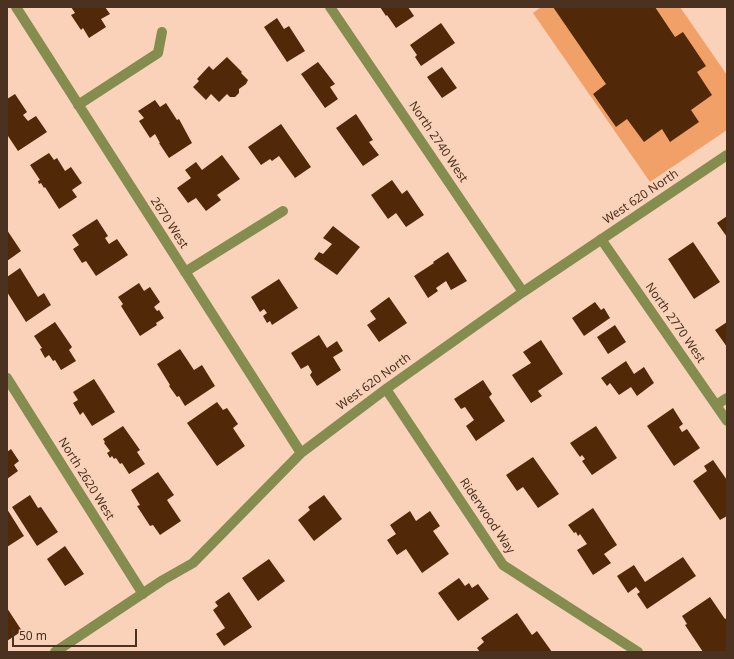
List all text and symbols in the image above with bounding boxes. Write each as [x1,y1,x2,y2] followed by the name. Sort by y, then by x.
[406,99,470,185] street label: North 2740 West
[601,167,681,227] street label: West 620 North
[147,195,191,251] street label: 2670 West
[642,280,708,366] street label: North 2770 West
[334,350,414,414] street label: West 620 North
[55,435,117,523] street label: North 2620 West
[456,476,518,556] street label: Riderwood Way
[14,621,139,647] scale bar
[19,627,47,644] text: 50 m

